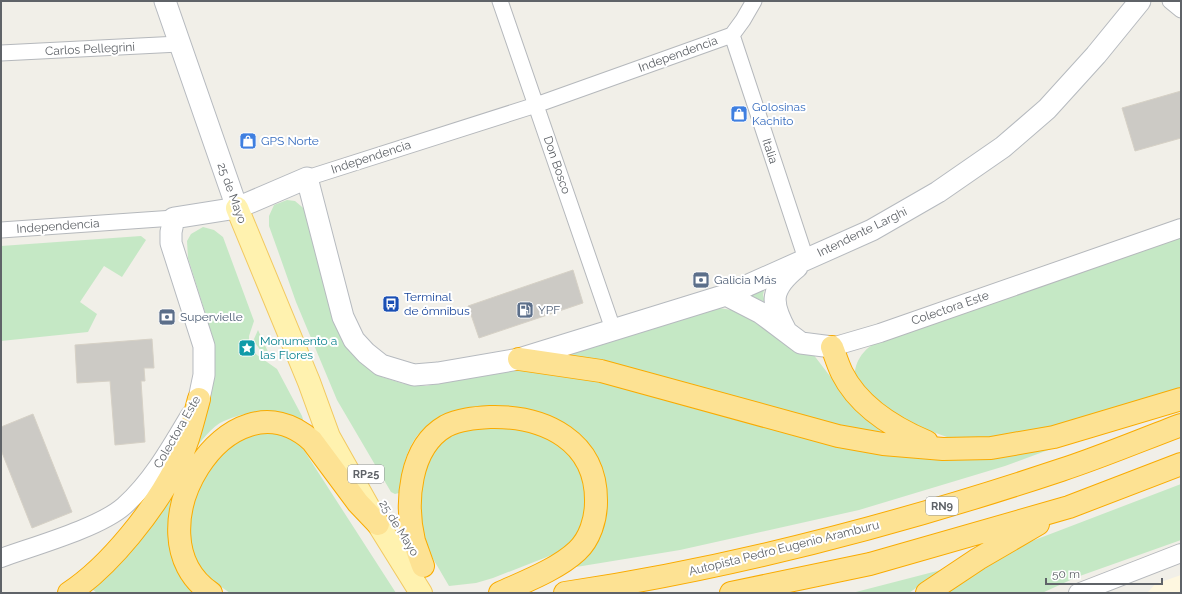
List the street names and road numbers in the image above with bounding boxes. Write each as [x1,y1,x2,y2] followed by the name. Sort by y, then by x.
[637,33,719,75] street label: Independencia
[45,40,135,58] street label: Carlos Pellegrini
[541,134,573,196] street label: Don Bosco
[329,137,413,177] street label: Independencia
[759,137,781,165] street label: Italia
[215,161,249,225] street label: 25 de Mayo
[815,204,909,260] street label: Intendente Larghi
[16,216,100,236] street label: Independencia
[909,288,991,328] street label: Colectora Este
[151,393,203,471] street label: Colectora Este
[348,465,384,483] road number: RP25
[376,497,422,559] street label: 25 de Mayo
[926,497,958,515] road number: RN9
[687,518,881,578] street label: Autopista Pedro Eugenio Aramburu

